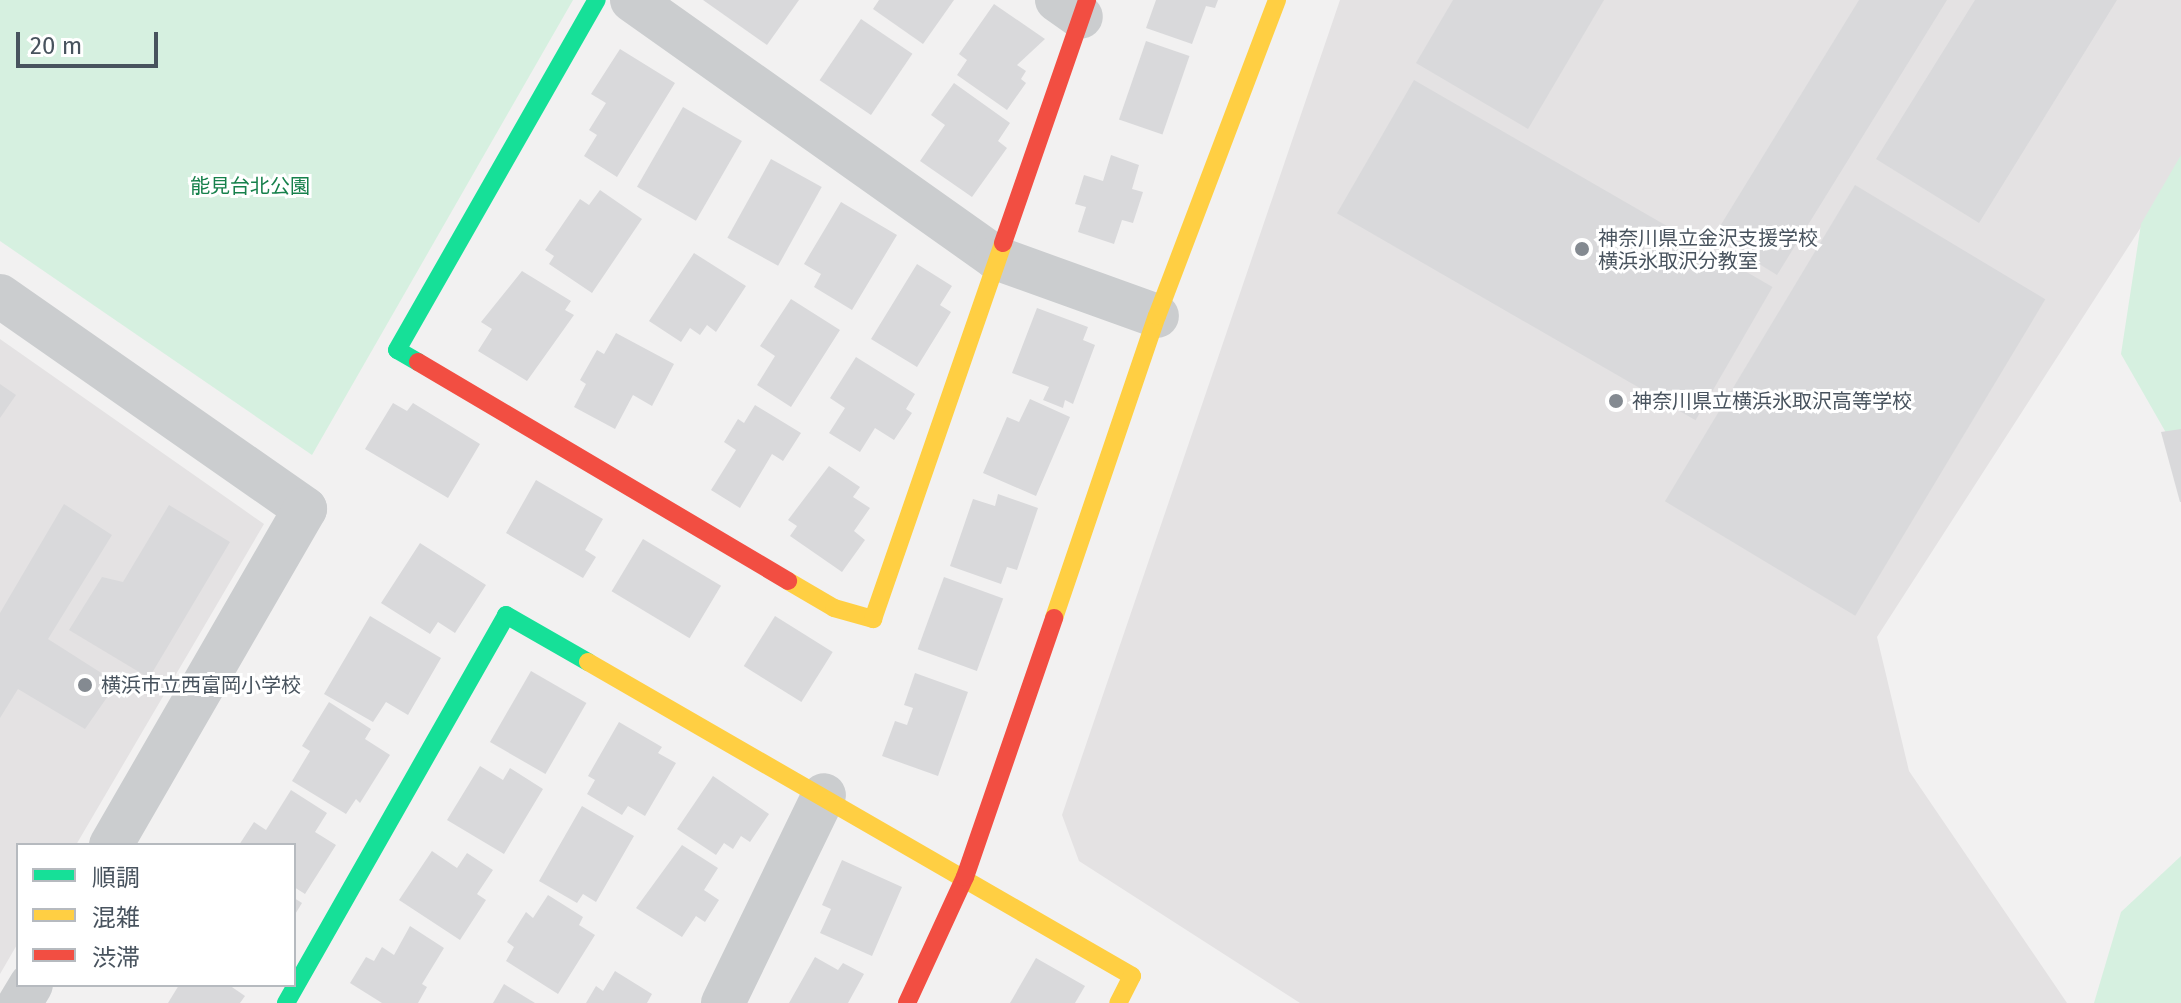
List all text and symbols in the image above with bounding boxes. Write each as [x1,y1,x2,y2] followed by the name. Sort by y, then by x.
[20,16,162,66] scale bar
[30,32,82,60] text: 20 m
[190,174,310,198] park label: 能見台北公園
[1598,226,1818,273] place label: 神奈川県立金沢支援学校 横浜氷取沢分教室
[1573,240,1591,258] marker: 神奈川県立金沢支援学校 横浜氷取沢分教室
[1632,389,1912,413] place label: 神奈川県立横浜氷取沢高等学校
[1607,392,1625,410] marker: 神奈川県立横浜氷取沢高等学校
[101,673,301,697] place label: 横浜市立西富岡小学校
[76,676,94,694] marker: 横浜市立西富岡小学校
[16,843,296,987] legend
[92,864,140,892] text: 順調
[92,904,140,932] text: 混雑
[92,944,140,972] text: 渋滞

